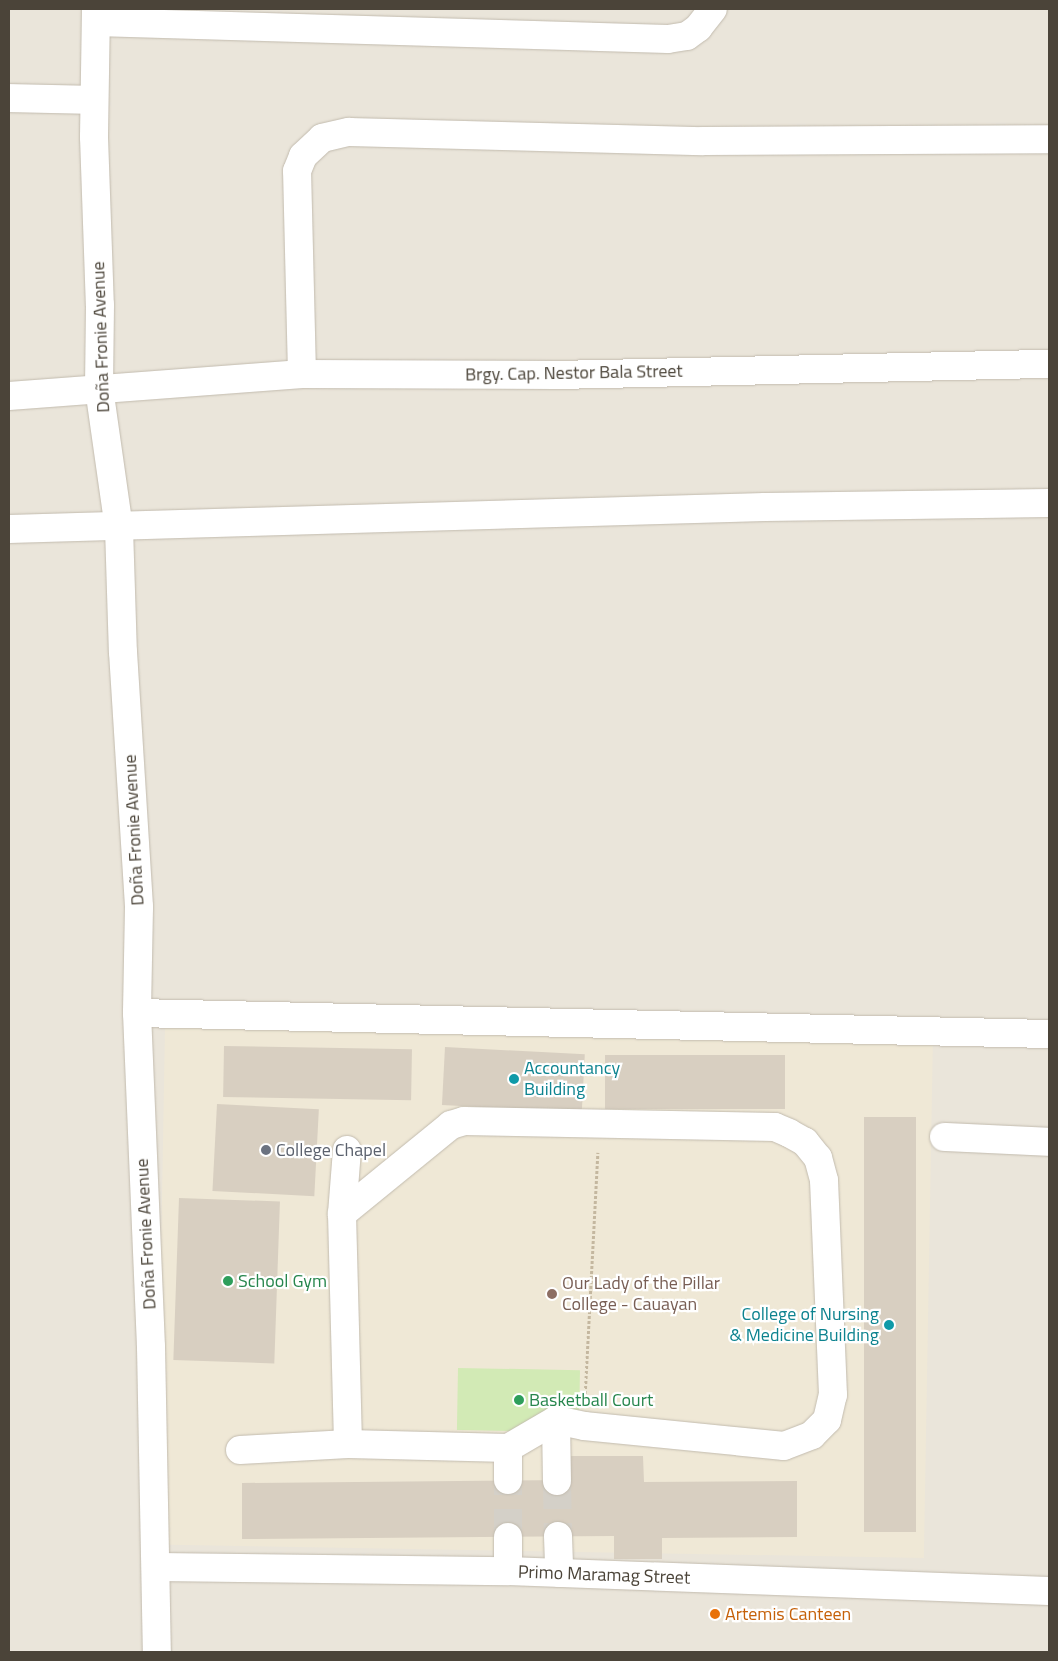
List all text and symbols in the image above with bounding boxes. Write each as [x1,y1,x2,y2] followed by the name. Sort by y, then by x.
[88,261,114,413] street label: Doña Fronie Avenue
[465,360,683,386] street label: Brgy. Cap. Nestor Bala Street
[119,754,149,906] street label: Doña Fronie Avenue
[524,1058,620,1100] place label: Accountancy Building
[508,1073,520,1085] marker: Accountancy Building
[276,1139,386,1161] place label: College Chapel
[260,1144,272,1156] marker: College Chapel
[131,1158,161,1310] street label: Doña Fronie Avenue
[238,1270,327,1292] place label: School Gym
[562,1273,720,1316] place label: Our Lady of the Pillar College - Cauayan
[222,1275,234,1287] marker: School Gym
[546,1288,558,1300] marker: Our Lady of the Pillar College - Cauayan
[729,1304,879,1346] place label: College of Nursing & Medicine Building
[883,1319,895,1331] marker: College of Nursing & Medicine Building
[529,1389,653,1411] place label: Basketball Court
[513,1394,525,1406] marker: Basketball Court
[517,1561,691,1589] street label: Primo Maramag Street
[725,1603,851,1625] place label: Artemis Canteen
[709,1608,721,1620] marker: Artemis Canteen

